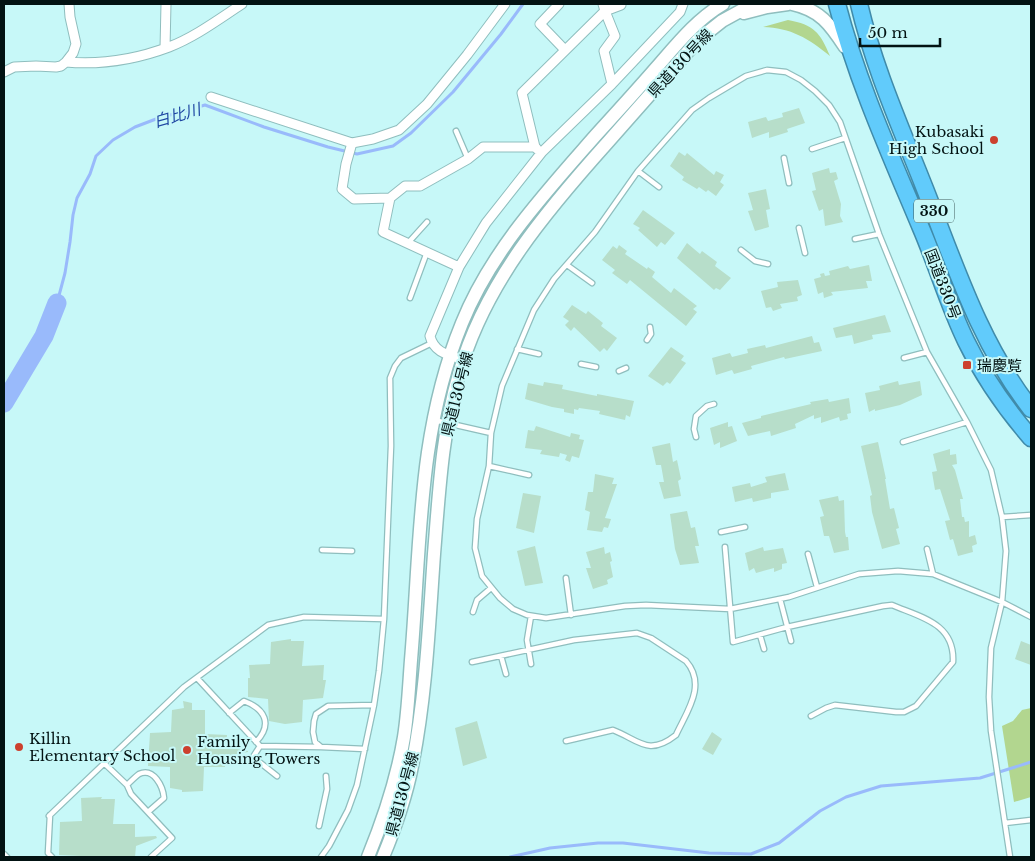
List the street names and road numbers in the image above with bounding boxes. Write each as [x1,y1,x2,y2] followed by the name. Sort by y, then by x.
[644,25,716,101] street label: 県道130号線
[914,200,954,222] road number: 330
[921,246,965,322] street label: 国道330号
[437,350,477,438] street label: 県道130号線
[382,750,422,838] street label: 県道130号線

